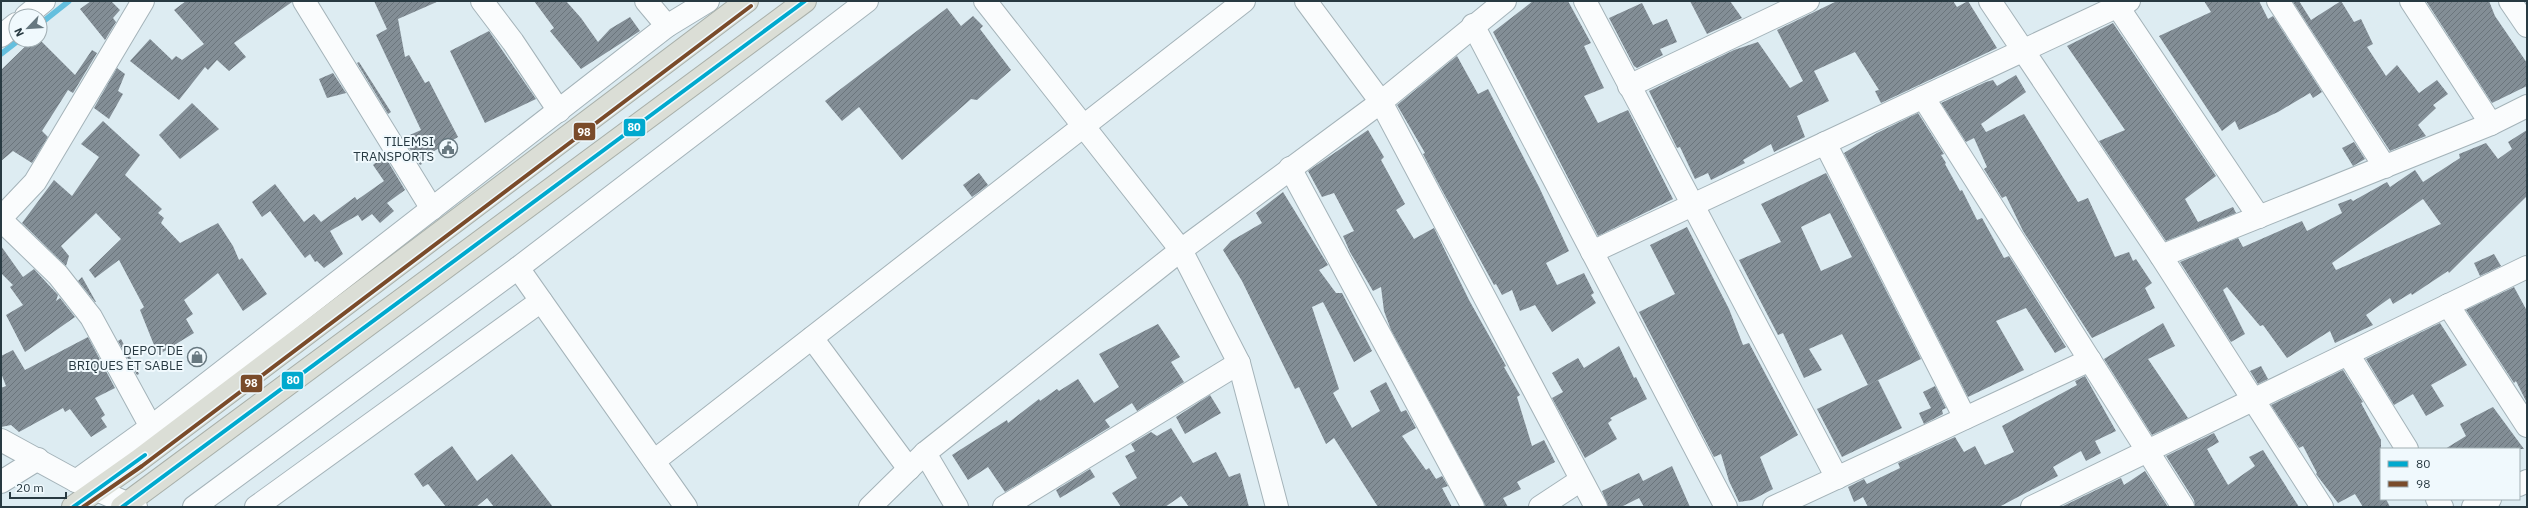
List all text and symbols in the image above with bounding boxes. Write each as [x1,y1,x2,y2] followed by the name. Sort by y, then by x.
[8,8,48,48] north arrow
[11,26,27,39] text: N
[623,118,646,137] line badge: 80
[627,120,641,134] text: 80
[573,122,596,141] line badge: 98
[577,125,591,139] text: 98
[353,133,434,165] place label: TILEMSI TRANSPORTS
[437,137,459,159] public building icon: TILEMSI TRANSPORTS
[68,342,183,374] place label: DEPOT DE BRIQUES ET SABLE
[186,346,208,368] shop icon: DEPOT DE BRIQUES ET SABLE
[281,371,304,390] line badge: 80
[286,373,300,387] text: 80
[240,374,263,393] line badge: 98
[244,376,258,390] text: 98
[2380,448,2520,500] legend
[2416,456,2430,471] text: 80
[10,474,66,500] scale bar
[2416,476,2430,491] text: 98
[16,480,44,495] text: 20 m

